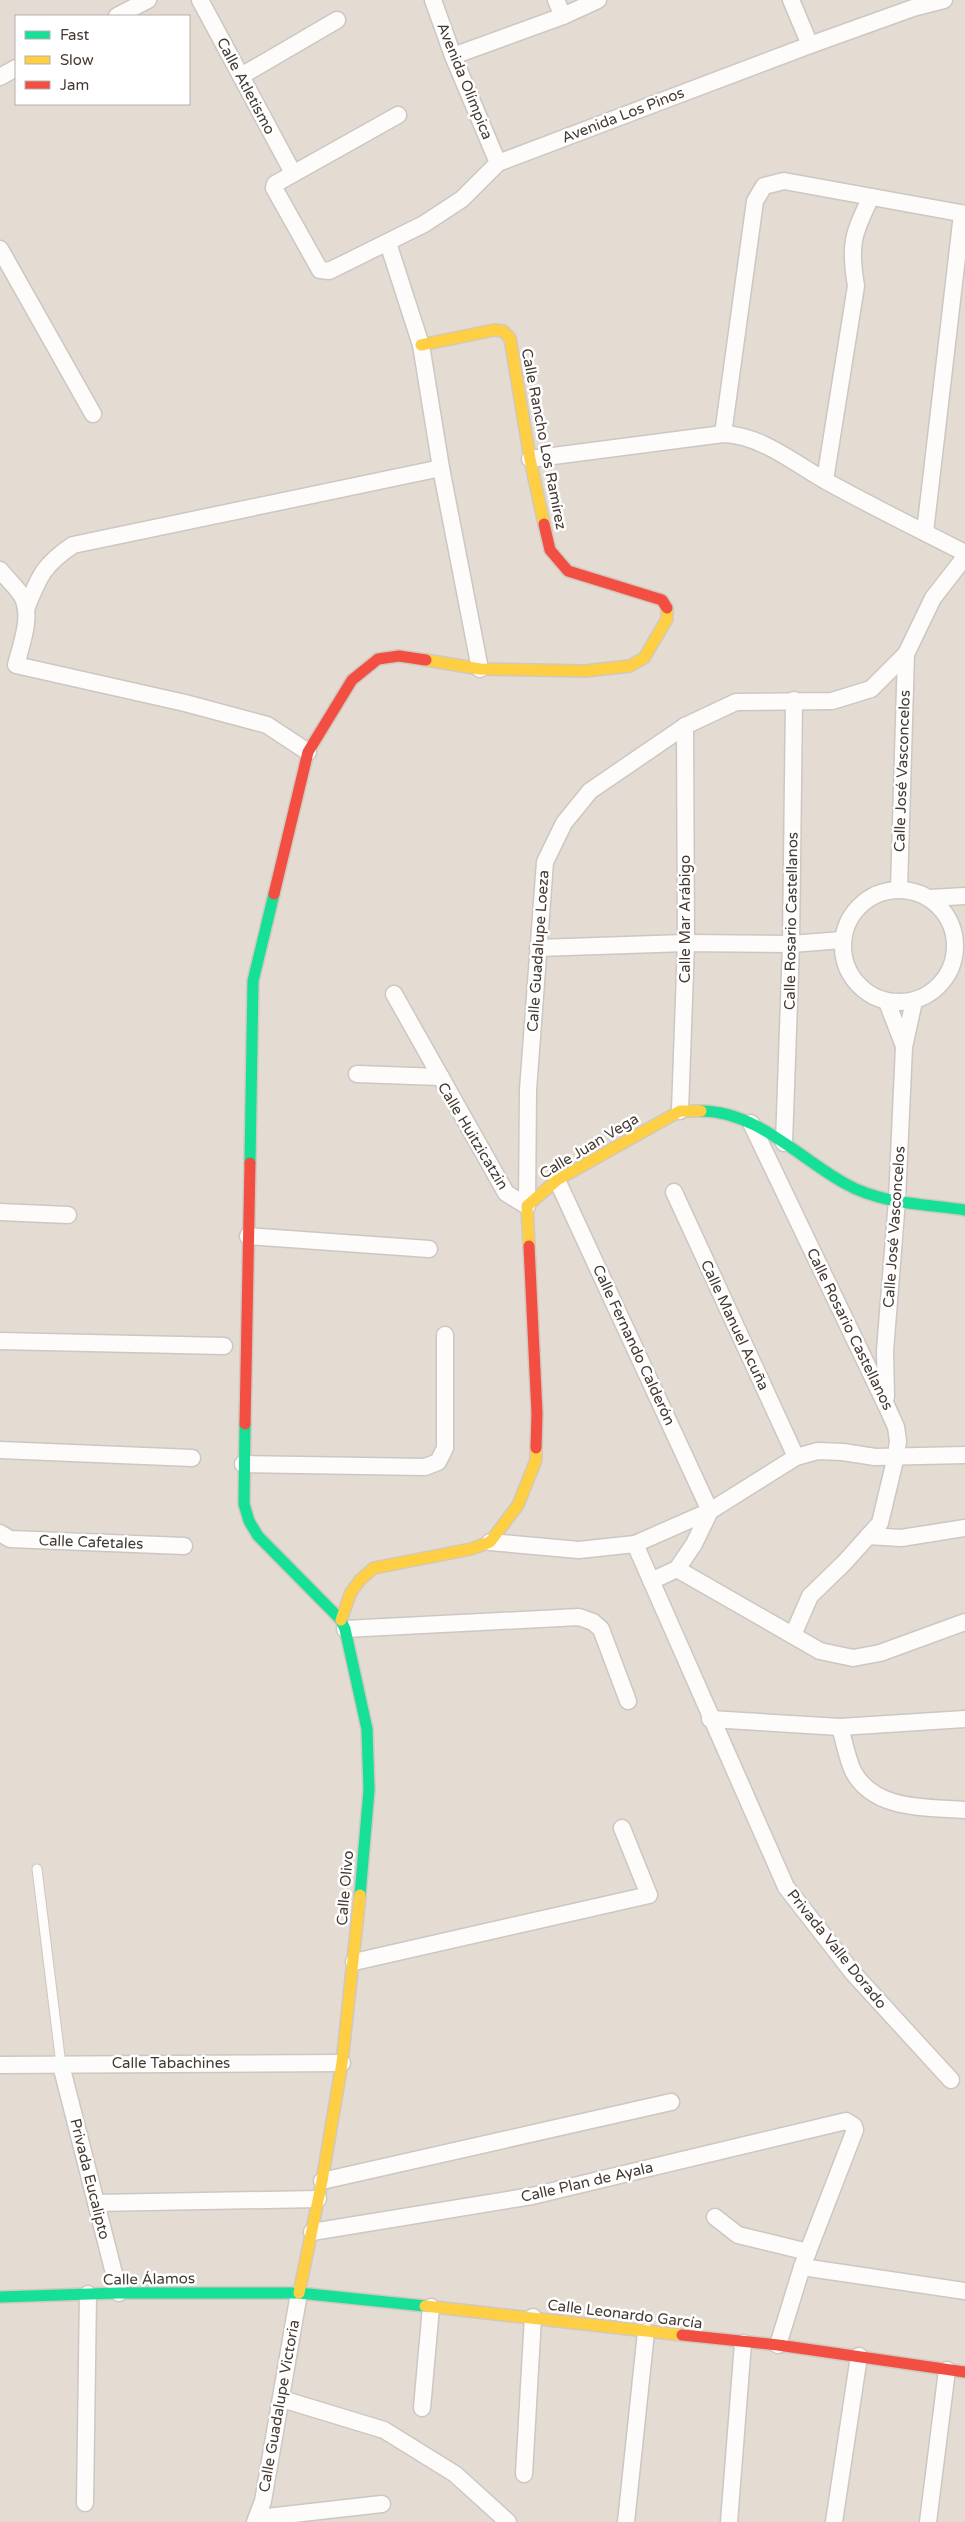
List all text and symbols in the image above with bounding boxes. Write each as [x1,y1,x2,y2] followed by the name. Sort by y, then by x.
[15,15,190,105] legend
[433,20,497,142] street label: Avenida Olímpica
[60,26,90,44] text: Fast
[213,35,279,137] street label: Calle Atletismo
[60,51,94,69] text: Slow
[60,76,89,94] text: Jam
[559,83,687,147] street label: Avenida Los Pinos
[518,347,570,531] street label: Calle Rancho Los Ramírez
[890,690,914,852] street label: Calle José Vasconcelos
[780,832,802,1010] street label: Calle Rosario Castellanos
[676,855,694,983] street label: Calle Mar Arábigo
[523,869,553,1033] street label: Calle Guadalupe Loeza
[434,1079,512,1193] street label: Calle Huitzicatzin
[536,1109,642,1183] street label: Calle Juan Vega
[879,1145,909,1309] street label: Calle José Vasconcelos
[803,1245,897,1413] street label: Calle Rosario Castellanos
[697,1257,773,1393] street label: Calle Manuel Acuña
[589,1262,679,1428] street label: Calle Fernando Calderón
[38,1531,144,1553] street label: Calle Cafetales
[333,1850,357,1926] street label: Calle Olivo
[783,1886,891,2012] street label: Privada Valle Dorado
[112,2054,230,2072] street label: Calle Tabachines
[66,2117,114,2241] street label: Privada Eucalipto
[519,2158,655,2206] street label: Calle Plan de Ayala
[103,2269,195,2289] street label: Calle Álamos
[546,2296,704,2332] street label: Calle Leonardo García
[255,2318,303,2494] street label: Calle Guadalupe Victoria

